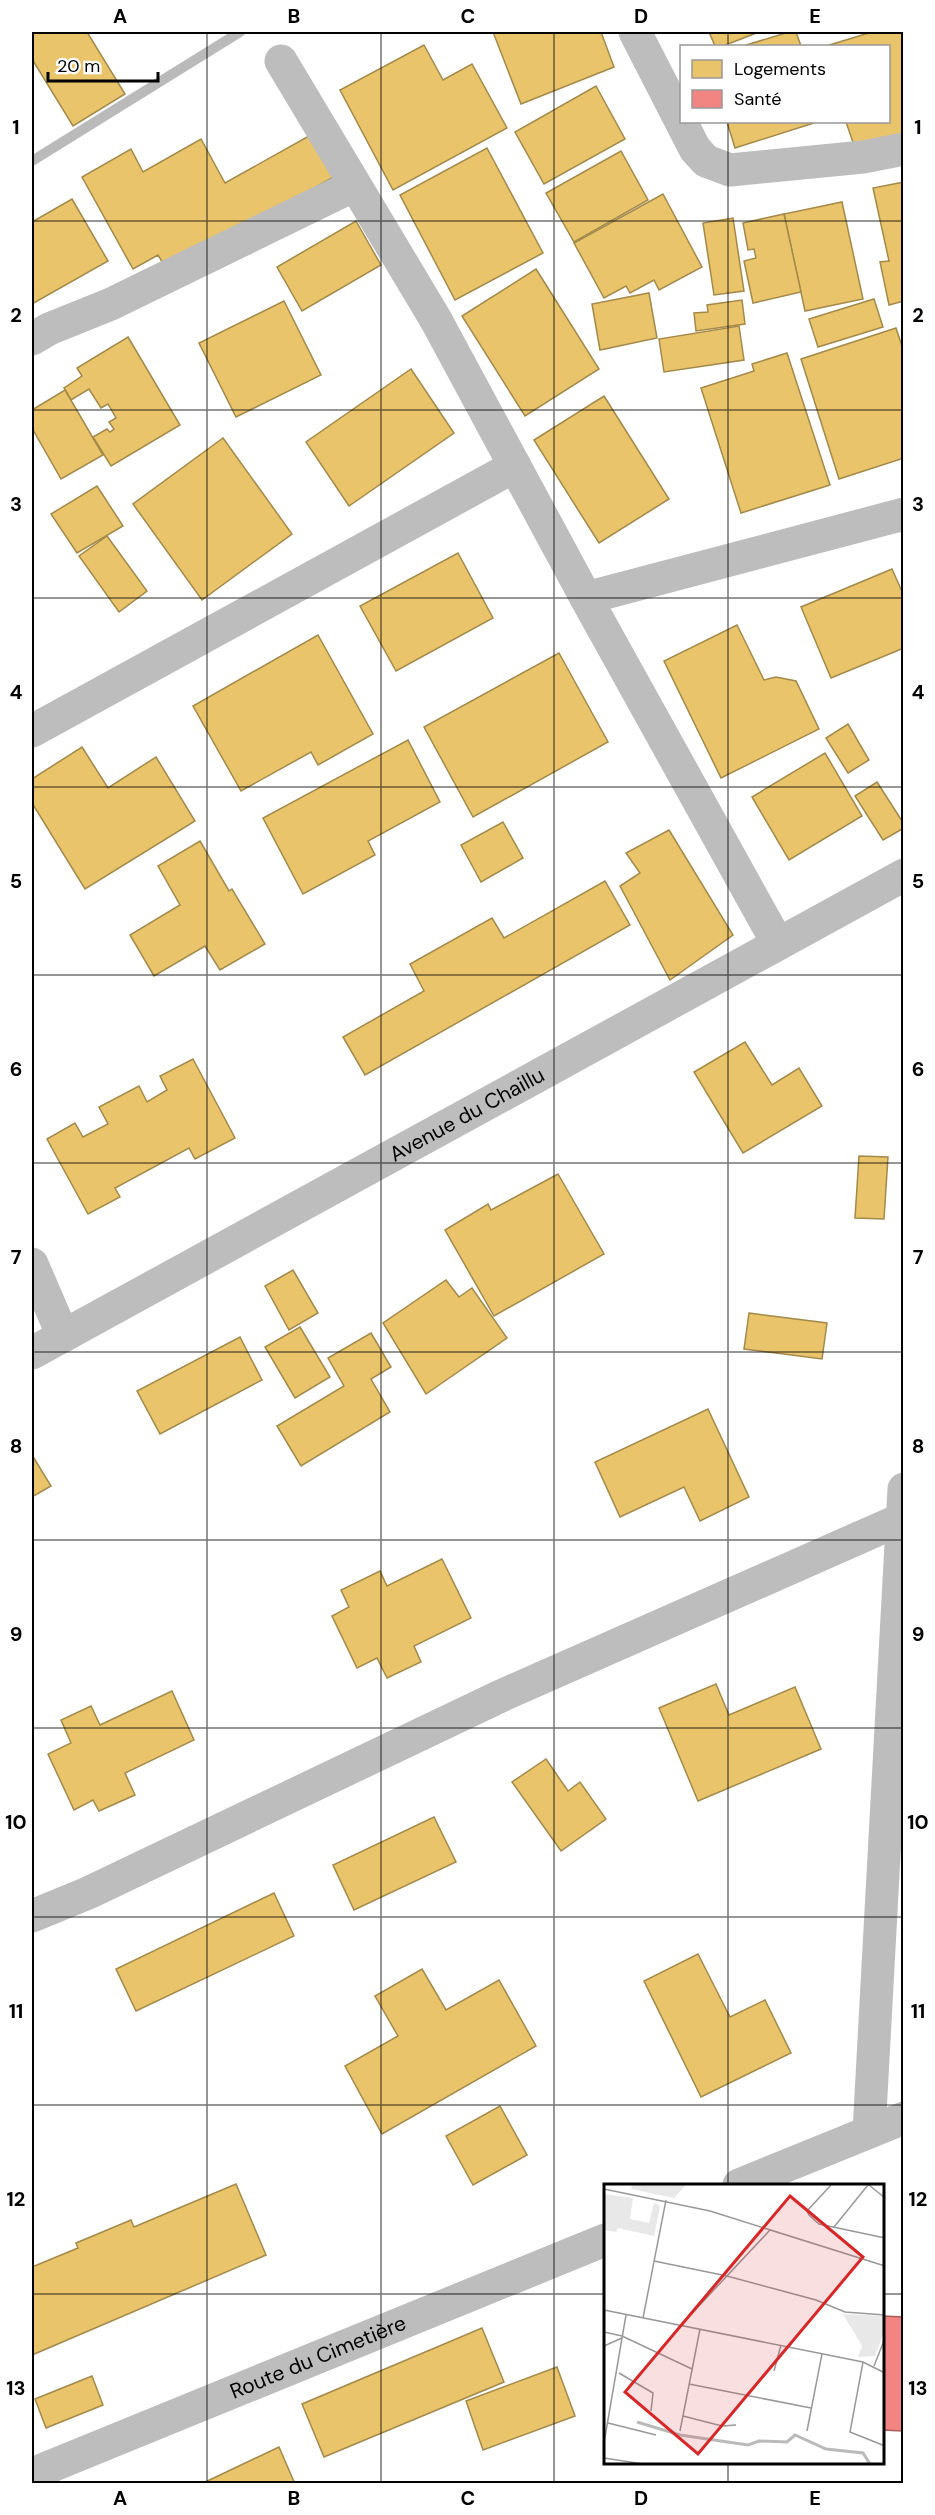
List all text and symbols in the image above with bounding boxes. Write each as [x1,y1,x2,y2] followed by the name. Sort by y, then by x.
[113,3,127,29] text: A
[288,3,300,29] text: B
[461,3,475,29] text: C
[634,3,648,29] text: D
[809,3,821,29] text: E
[48,45,158,83] scale bar
[680,45,890,123] legend
[57,54,100,78] text: 20 m
[734,57,826,81] text: Logements
[734,87,782,111] text: Santé
[12,114,20,140] text: 1
[914,114,922,140] text: 1
[10,302,22,328] text: 2
[912,302,924,328] text: 2
[10,491,22,517] text: 3
[912,491,924,517] text: 3
[10,679,23,705] text: 4
[912,679,925,705] text: 4
[10,868,22,894] text: 5
[912,868,924,894] text: 5
[10,1056,22,1082] text: 6
[912,1056,924,1082] text: 6
[384,1061,549,1168] street label: Avenue du Chaillu
[11,1244,22,1270] text: 7
[913,1244,924,1270] text: 7
[10,1433,22,1459] text: 8
[912,1433,924,1459] text: 8
[10,1621,22,1647] text: 9
[912,1621,924,1647] text: 9
[5,1809,27,1835] text: 10
[907,1809,929,1835] text: 10
[9,1998,23,2024] text: 11
[911,1998,925,2024] text: 11
[604,2184,884,2464] inset map
[7,2186,25,2212] text: 12
[909,2186,927,2212] text: 12
[226,2309,410,2406] street label: Route du Cimetière
[6,2375,26,2401] text: 13
[908,2375,928,2401] text: 13
[113,2485,127,2511] text: A
[288,2485,300,2511] text: B
[461,2485,475,2511] text: C
[634,2485,648,2511] text: D
[809,2485,821,2511] text: E

